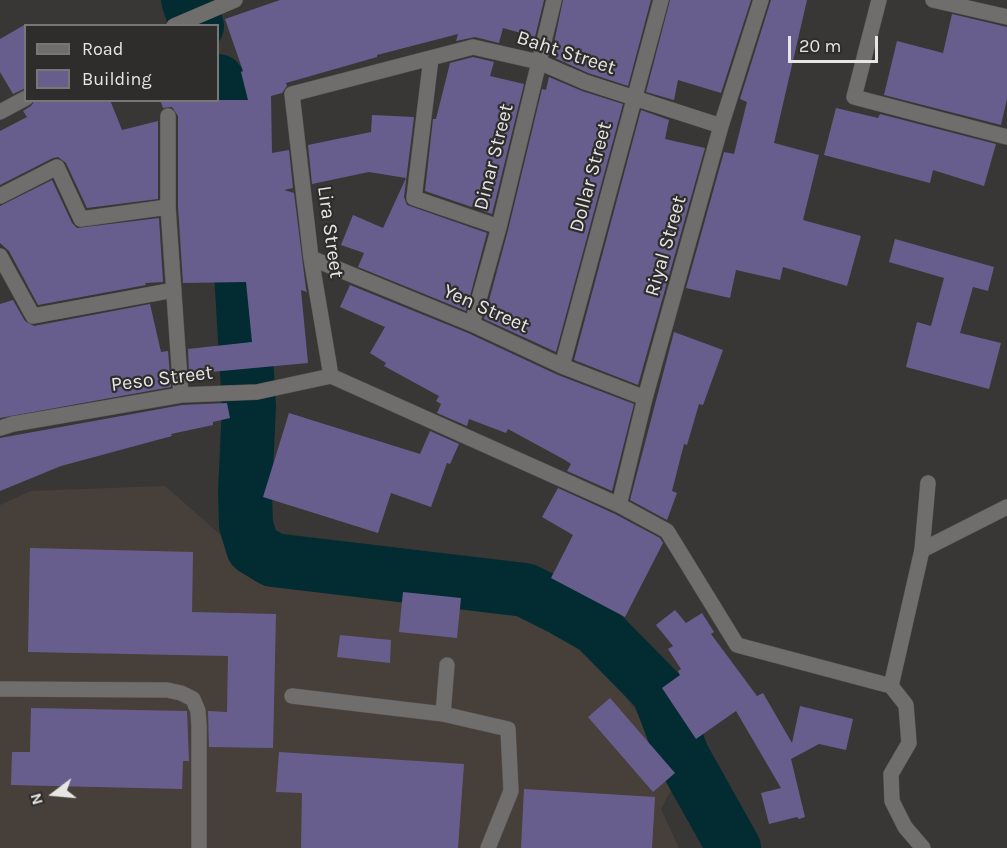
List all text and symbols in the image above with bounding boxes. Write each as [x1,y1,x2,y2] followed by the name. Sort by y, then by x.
[24,24,219,102] legend
[791,24,881,62] scale bar
[513,26,619,80] street label: Baht Street
[799,35,841,57] text: 20 m
[82,38,123,60] text: Road
[82,68,152,90] text: Building
[469,101,519,213] street label: Dinar Street
[565,119,617,235] street label: Dollar Street
[312,184,348,280] street label: Lira Street
[640,193,692,299] street label: Riyal Street
[439,279,533,339] street label: Yen Street
[110,361,214,397] street label: Peso Street
[24,764,84,824] north arrow
[26,791,47,807] text: N

